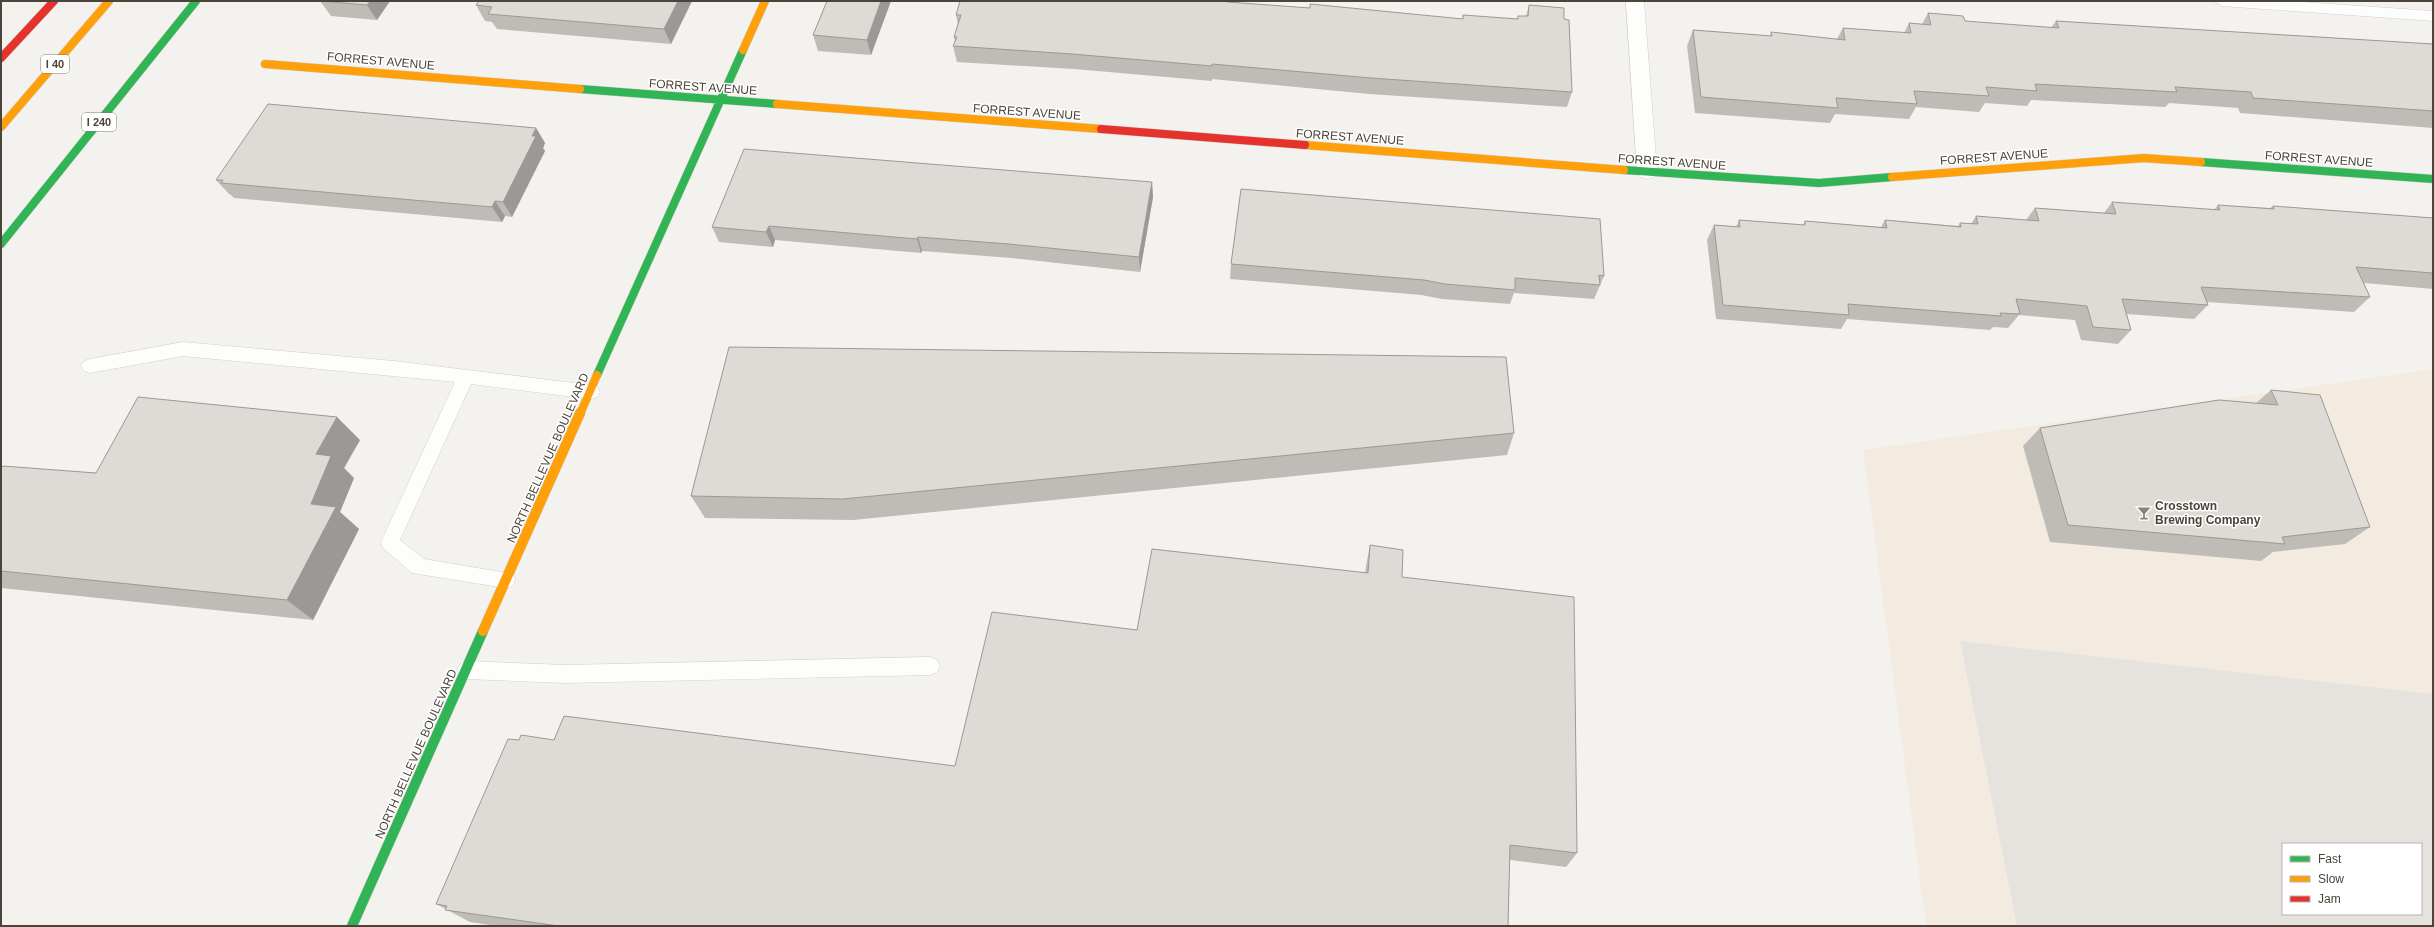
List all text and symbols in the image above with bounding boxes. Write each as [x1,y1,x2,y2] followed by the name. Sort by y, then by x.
[326,49,436,73] street label: FORREST AVENUE
[41,55,69,73] road number: I 40
[649,76,757,98] street label: FORREST AVENUE
[973,101,1081,123] street label: FORREST AVENUE
[82,113,116,131] road number: I 240
[1296,126,1404,148] street label: FORREST AVENUE
[1940,146,2048,168] street label: FORREST AVENUE
[2265,148,2373,170] street label: FORREST AVENUE
[1618,151,1726,173] street label: FORREST AVENUE
[504,371,592,545] street label: NORTH BELLEVUE BOULEVARD
[2155,499,2261,527] place label: Crosstown Brewing Company
[2136,505,2152,521] bar icon: Crosstown Brewing Company
[372,667,460,841] street label: NORTH BELLEVUE BOULEVARD
[2282,843,2422,915] legend
[2318,852,2342,866] text: Fast
[2318,872,2344,886] text: Slow
[2318,892,2341,906] text: Jam

